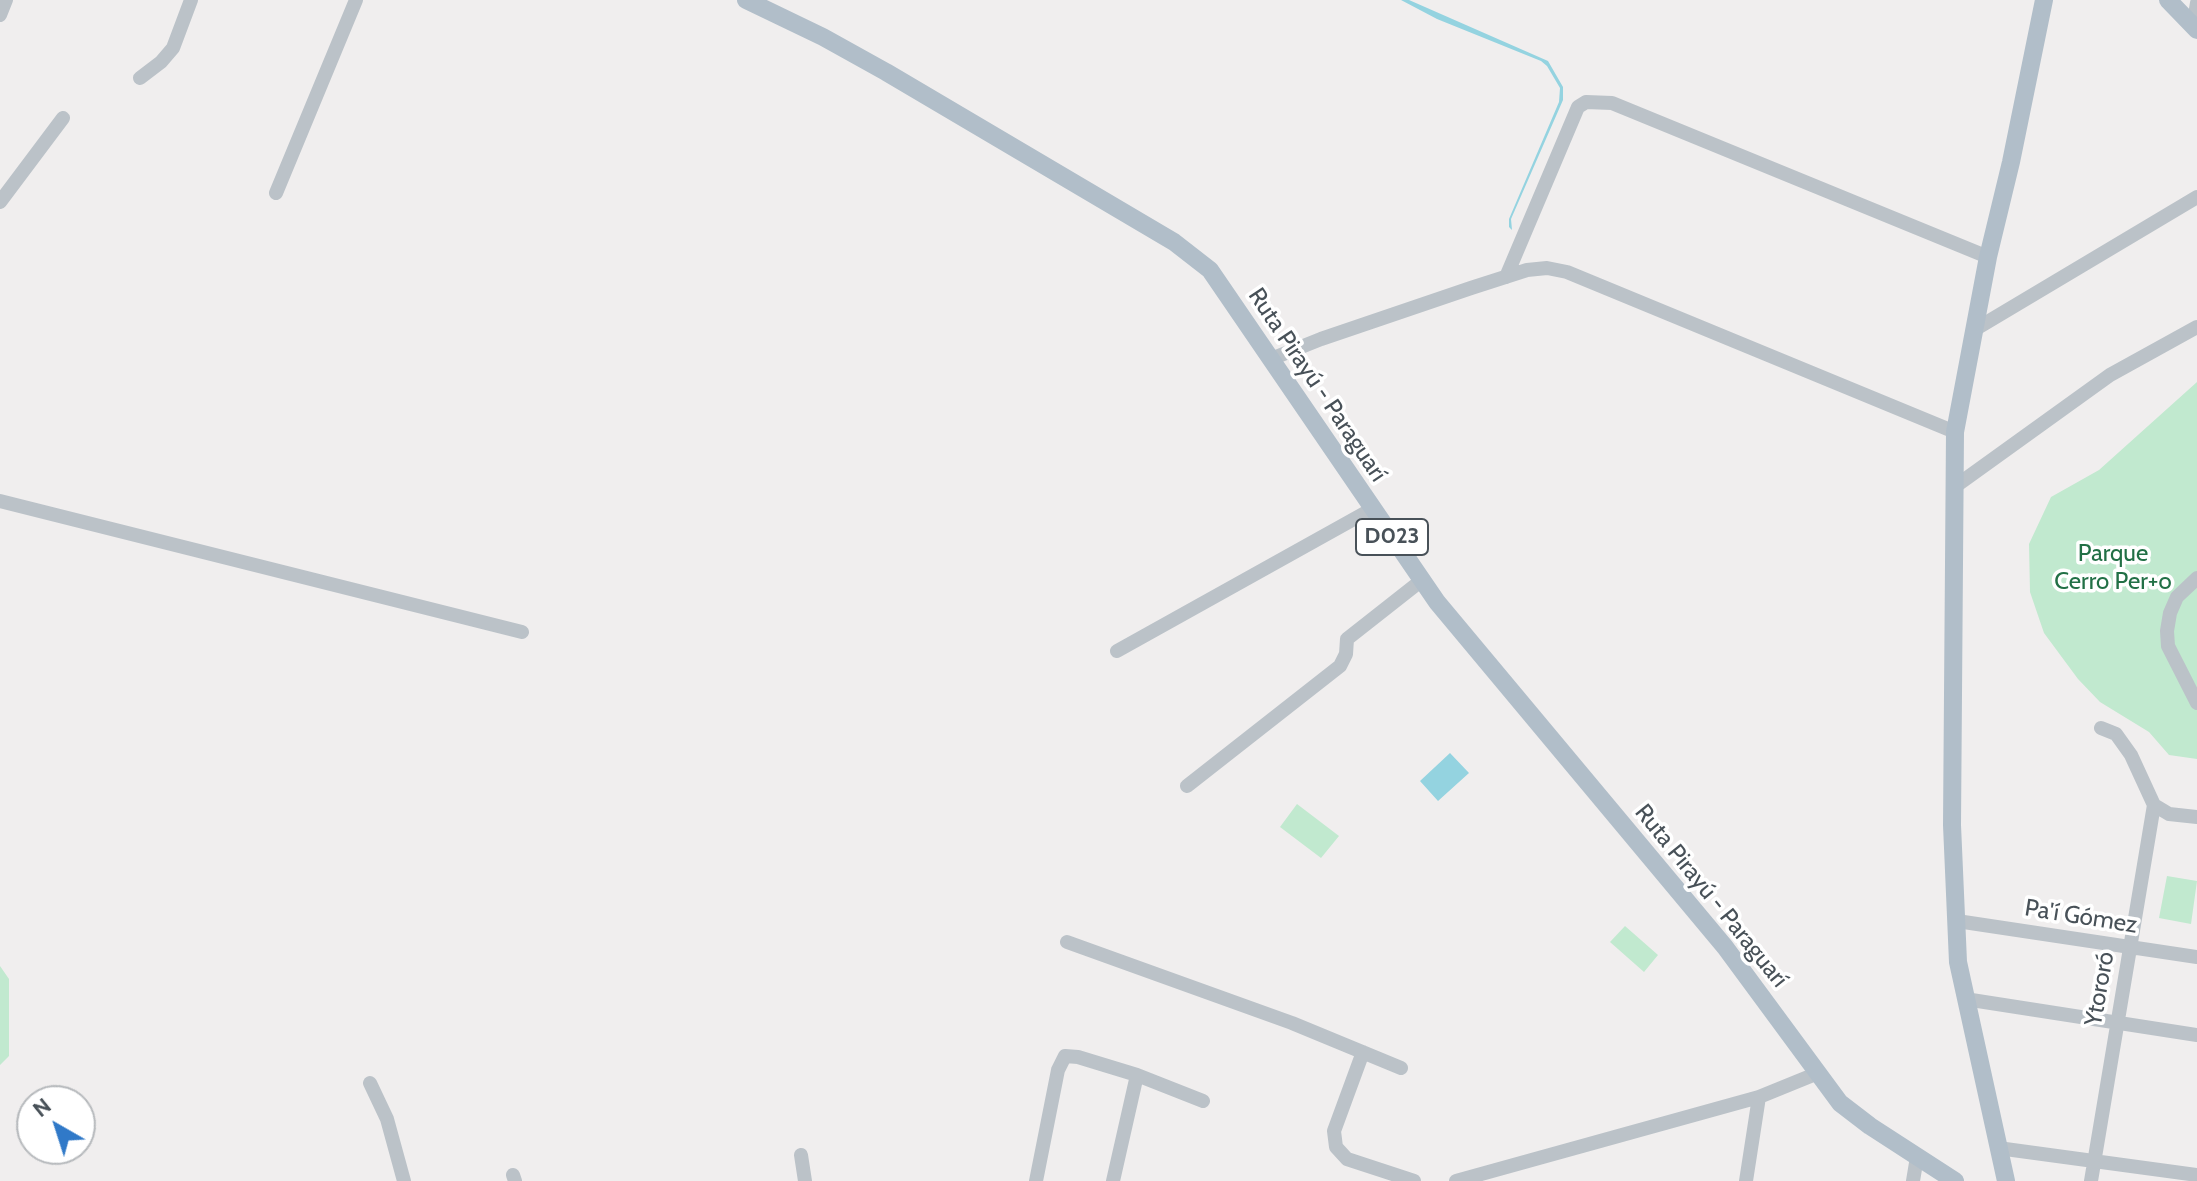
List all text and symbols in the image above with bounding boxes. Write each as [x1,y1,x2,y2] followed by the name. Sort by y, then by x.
[1242,283,1392,487] street label: Ruta Pirayú - Paraguarí
[1356,519,1428,555] road number: D023
[2054,540,2172,596] park label: Parque Cerro Per+o
[1628,799,1794,993] street label: Ruta Pirayú - Paraguarí
[2023,894,2139,940] street label: Pa'í Gómez
[2079,950,2121,1028] street label: Ytororó
[16,1085,96,1165] north arrow
[27,1092,56,1123] text: N

